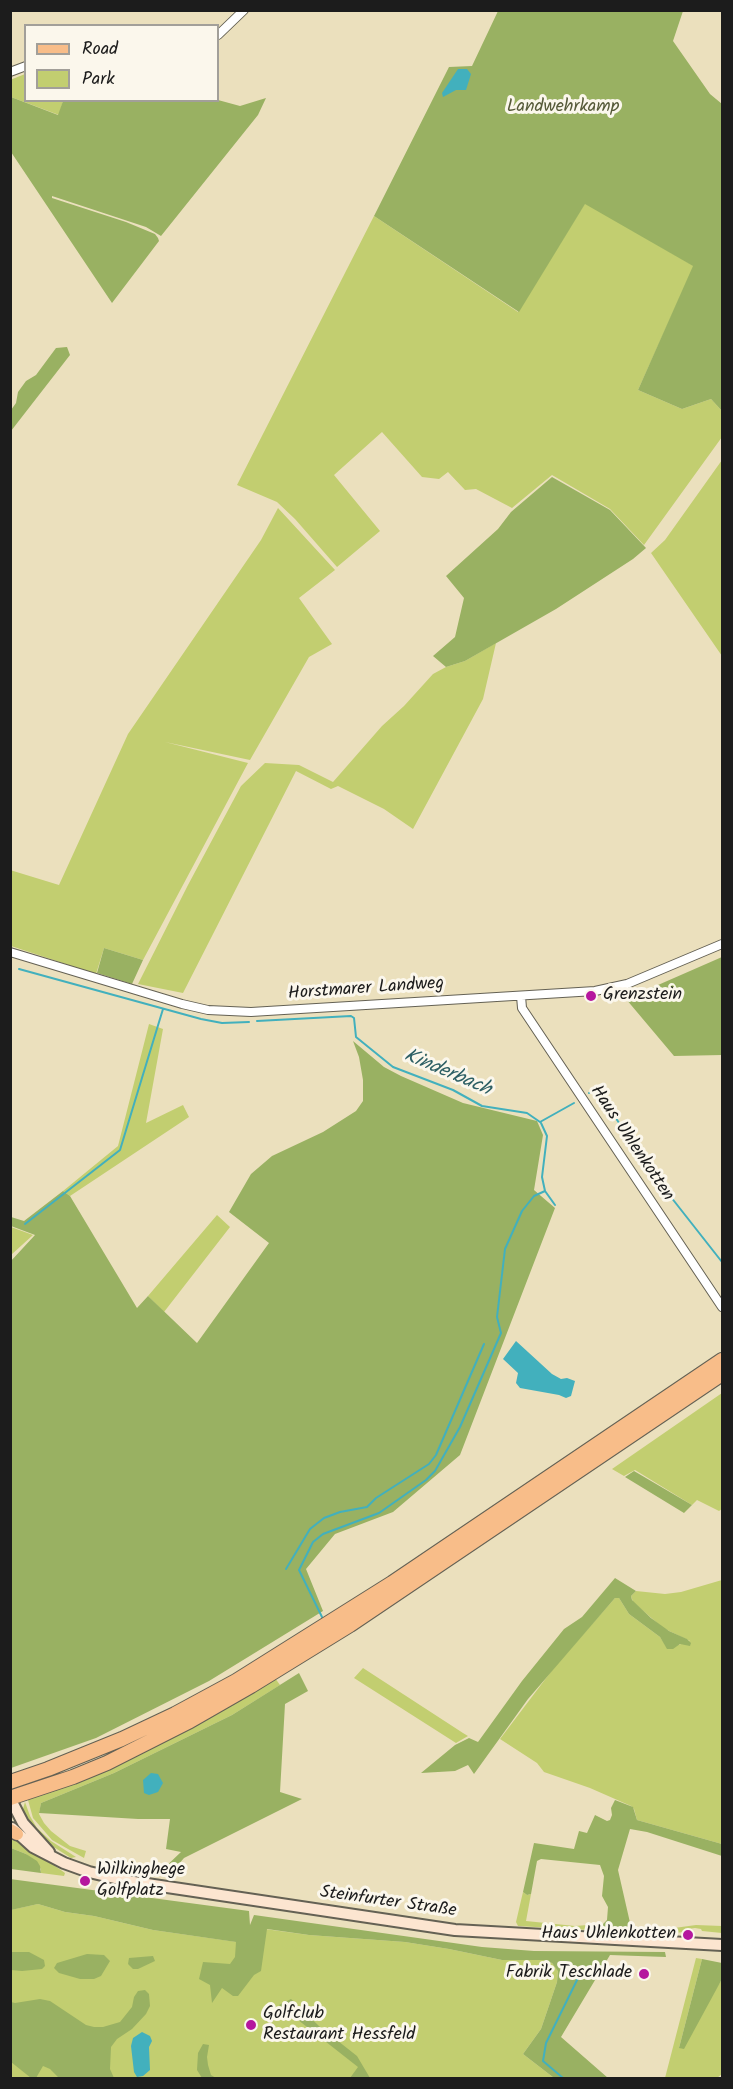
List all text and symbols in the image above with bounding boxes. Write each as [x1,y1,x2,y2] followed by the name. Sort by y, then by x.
[24,24,219,102] legend
[82,35,118,64] text: Road
[82,65,115,94] text: Park
[507,97,619,119] park label: Landwehrkamp
[287,974,445,1006] street label: Horstmarer Landweg
[603,985,682,1007] place label: Grenzstein
[584,989,598,1003] marker: Grenzstein
[400,1045,494,1103] water label: Kinderbach
[584,1082,678,1206] street label: Haus Uhlenkotten
[97,1860,185,1902] place label: Wilkinghege Golfplatz
[78,1874,92,1888] marker: Wilkinghege Golfplatz
[318,1883,458,1923] street label: Steinfurter Straße
[541,1924,676,1946] place label: Haus Uhlenkotten
[681,1928,695,1942] marker: Haus Uhlenkotten
[506,1963,632,1985] place label: Fabrik Teschlade
[637,1967,651,1981] marker: Fabrik Teschlade
[263,2004,415,2046] place label: Golfclub Restaurant Hessfeld
[244,2018,258,2032] marker: Golfclub Restaurant Hessfeld

